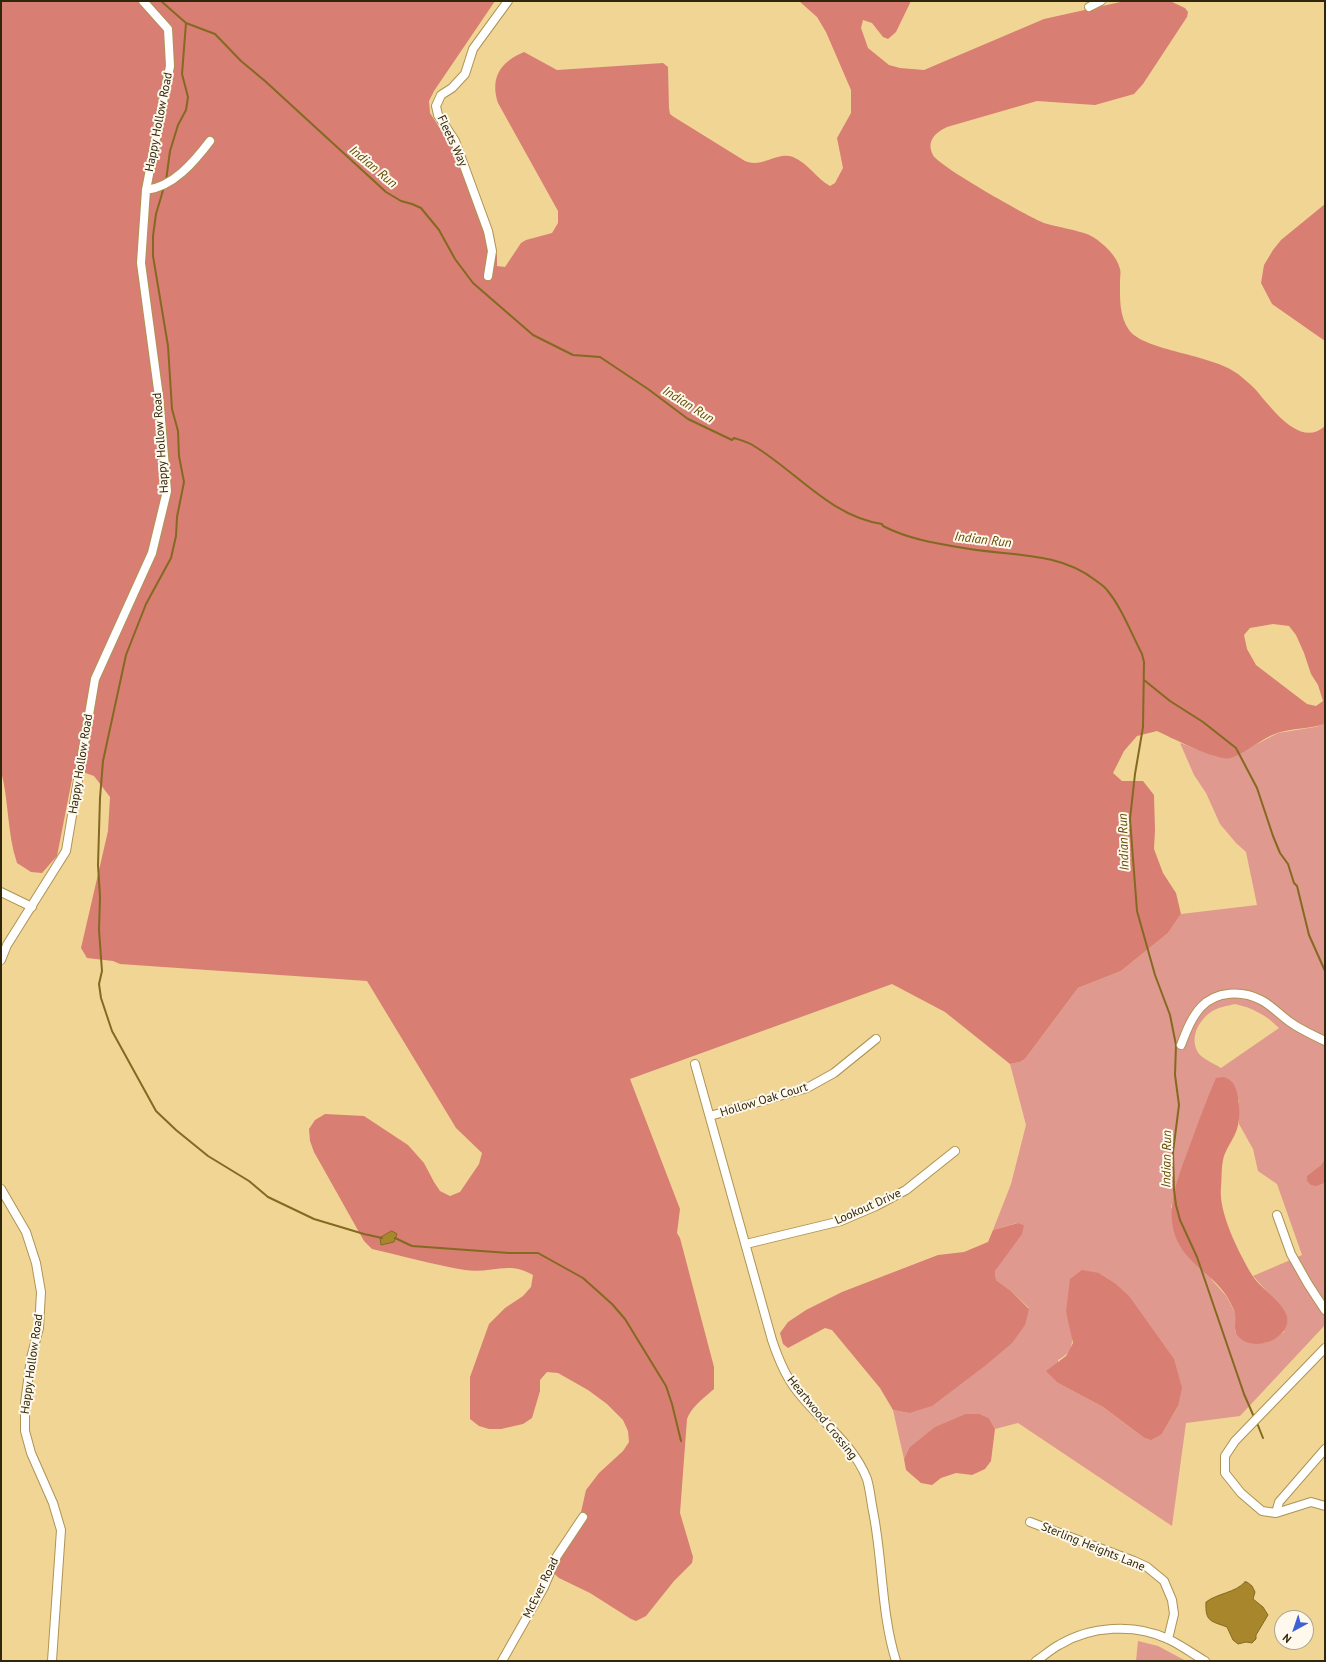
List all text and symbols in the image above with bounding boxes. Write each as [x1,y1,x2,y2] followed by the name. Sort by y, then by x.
[142,71,176,173] street label: Happy Hollow Road
[434,113,470,169] street label: Fleets Way
[346,143,400,191] water label: Indian Run
[659,383,717,427] water label: Indian Run
[150,392,172,494] street label: Happy Hollow Road
[954,529,1012,551] water label: Indian Run
[66,713,96,815] street label: Happy Hollow Road
[1115,813,1133,871] water label: Indian Run
[718,1080,810,1120] street label: Hollow Oak Court
[1159,1130,1175,1188] water label: Indian Run
[833,1186,903,1228] street label: Lookout Drive
[18,1313,46,1415] street label: Happy Hollow Road
[784,1373,860,1463] street label: Heartwood Crossing
[1039,1520,1147,1574] street label: Sterling Heights Lane
[520,1555,562,1621] street label: McEver Road
[1274,1610,1314,1650] north arrow
[1280,1631,1294,1646] text: N

